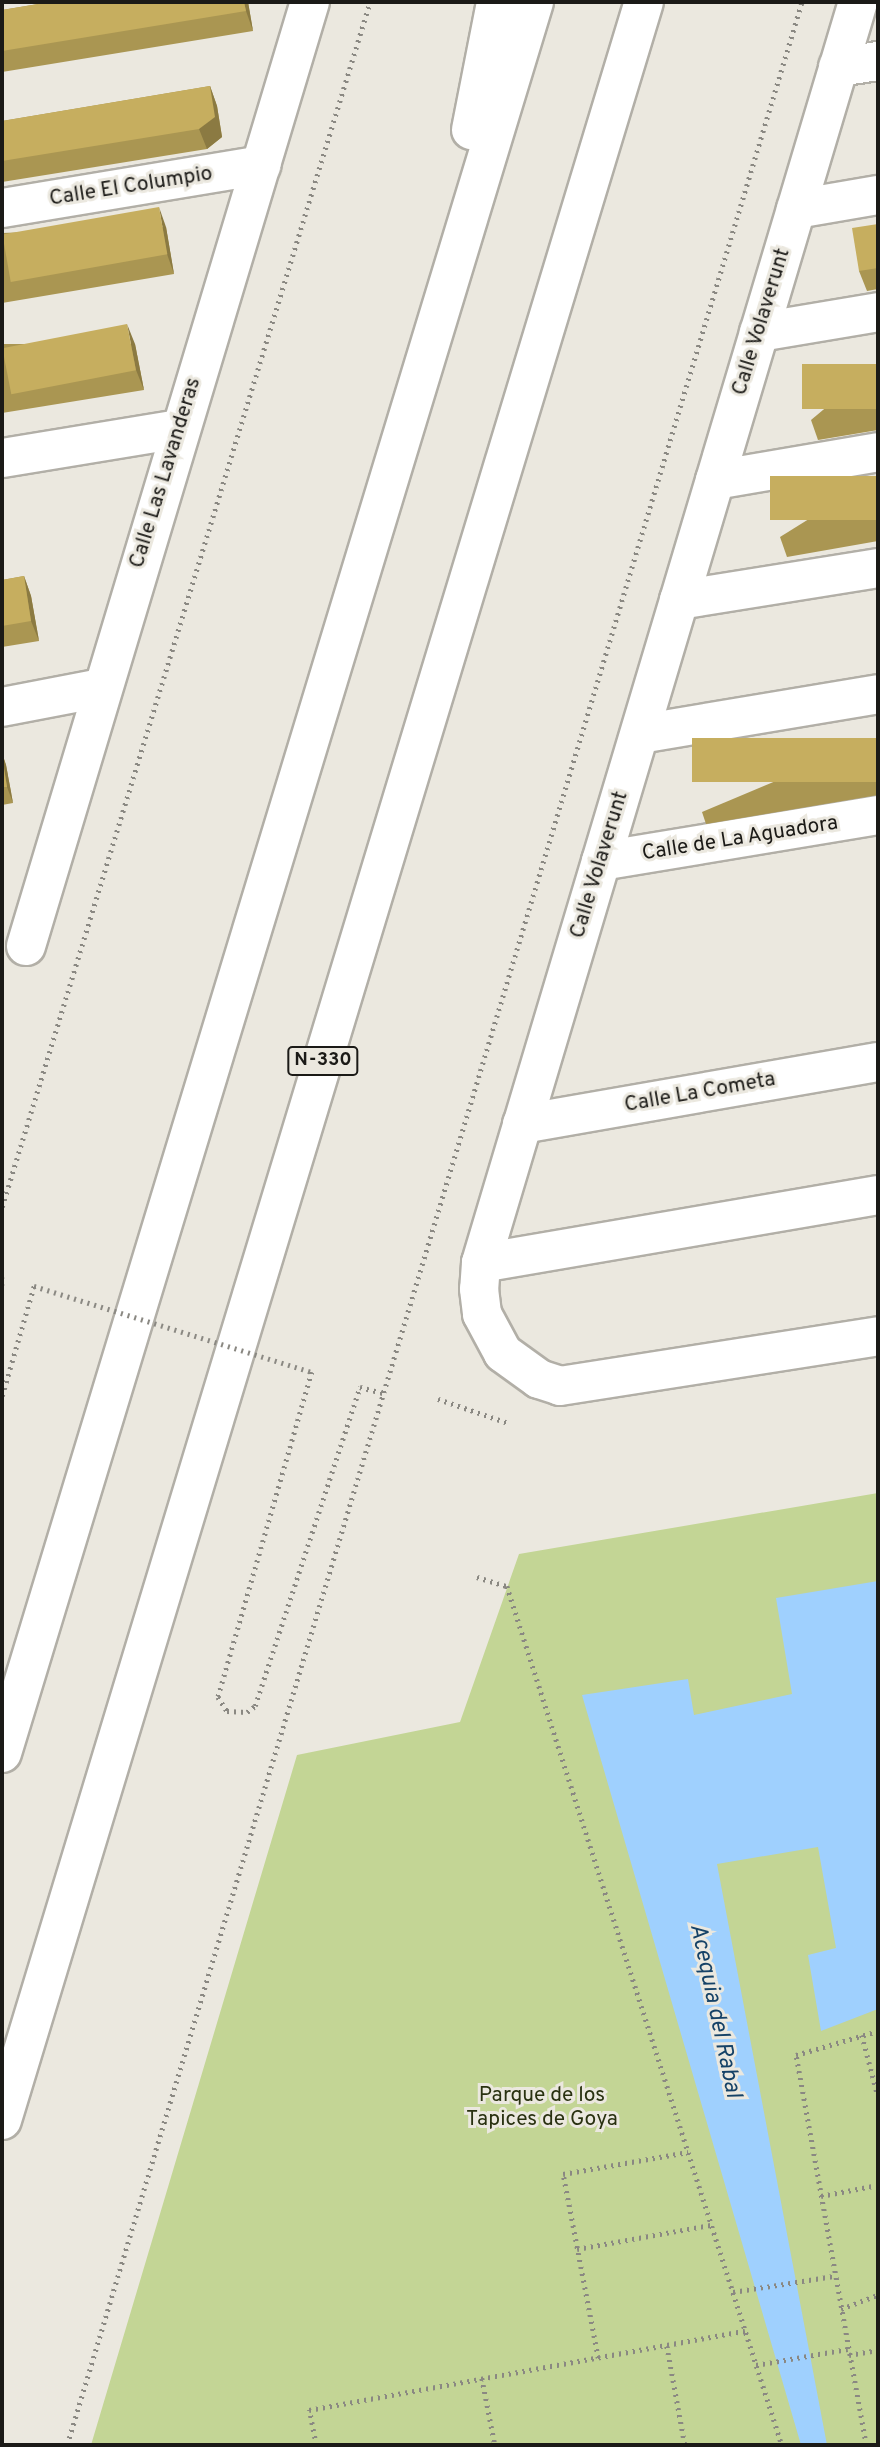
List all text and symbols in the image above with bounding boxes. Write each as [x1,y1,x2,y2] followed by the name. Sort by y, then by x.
[48,162,214,212] street label: Calle El Columpio
[728,245,796,399] street label: Calle Volaverunt
[125,375,207,571] street label: Calle Las Lavanderas
[566,788,634,942] street label: Calle Volaverunt
[640,811,840,867] street label: Calle de La Aguadora
[286,1046,360,1077] road number: N-330
[623,1067,777,1119] street label: Calle La Cometa
[682,1921,746,2101] water label: Acequia del Rabal
[466,2083,618,2133] park label: Parque de los Tapices de Goya

